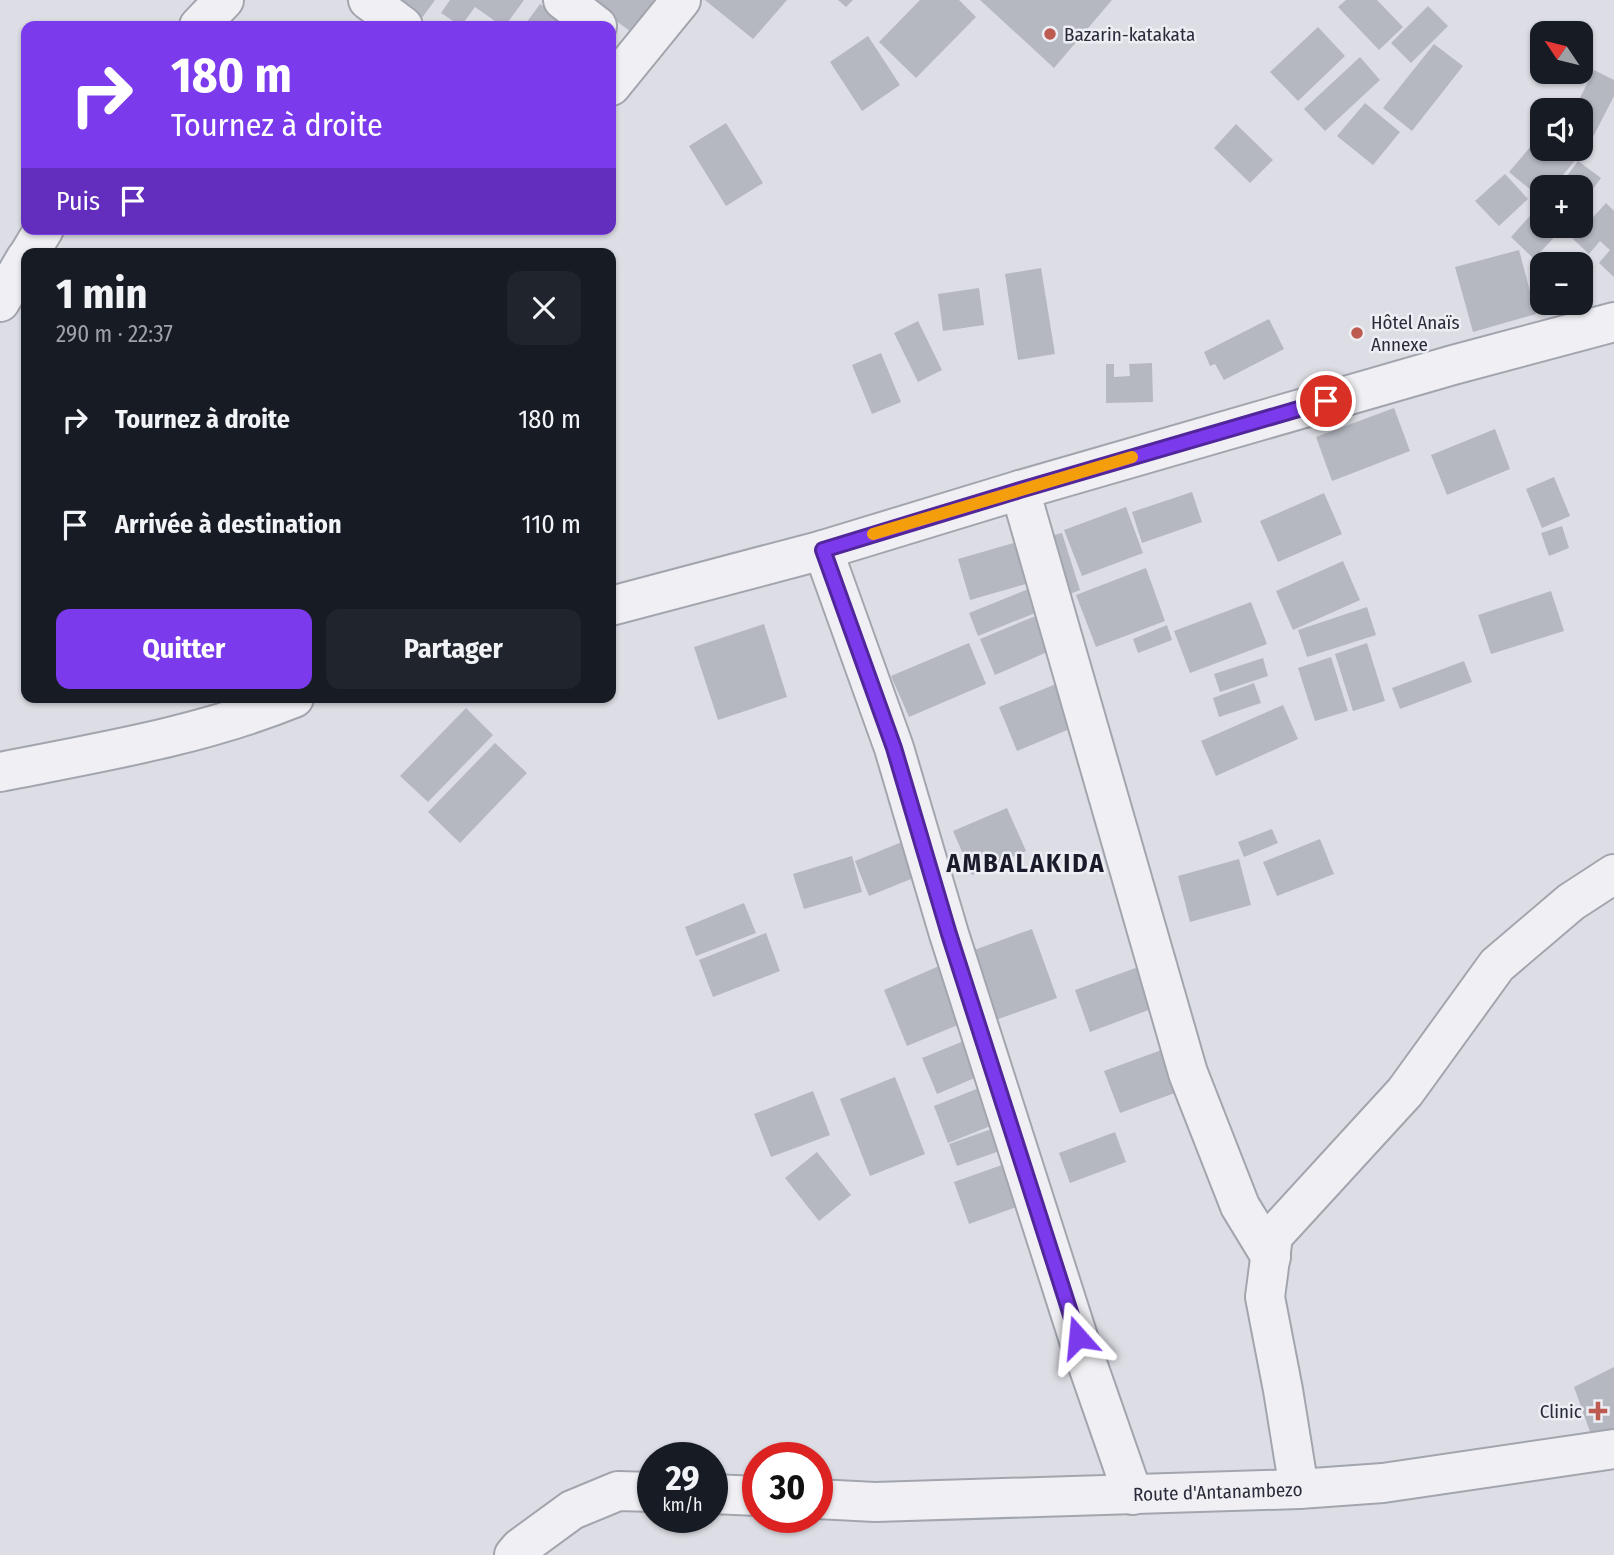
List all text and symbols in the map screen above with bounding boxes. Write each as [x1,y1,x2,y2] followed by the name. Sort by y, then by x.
[1530,21,1592,84] north arrow
[1530,21,1593,315] map controls
[1064,23,1195,46] place label: Bazarin-katakata
[1042,26,1058,42] marker: Bazarin-katakata
[171,46,292,105] text: 180 m
[56,49,147,140] icon: right
[1530,98,1593,161] button: sound
[171,106,383,144] text: Tournez à droite
[1530,175,1593,238] button: +
[114,182,152,220] icon: arrive
[56,186,100,217] text: Puis
[1530,252,1593,315] button: −
[56,269,147,319] text: 1 min
[507,271,581,345] button: close
[1371,311,1460,356] place label: Hôtel Anaïs Annexe
[56,320,173,348] text: 290 m · 22:37
[1349,325,1365,341] marker: Hôtel Anaïs Annexe
[1296,371,1356,431] pin
[1307,382,1345,420] icon: arrive
[56,401,94,439] icon: right
[115,404,290,435] text: Tournez à droite
[518,404,581,435] text: 180 m
[56,506,94,544] icon: arrive
[115,509,342,540] text: Arrivée à destination
[521,509,581,540] text: 110 m
[56,609,312,689] button: Quitter
[326,609,581,689] button: Partager
[946,848,1106,879] district label: AMBALAKIDA
[1041,1300,1115,1374] position arrow
[1540,1400,1582,1423] place label: Clinic
[1588,1401,1608,1421] marker: Clinic
[742,1442,833,1533] speed limit sign: 30
[665,1457,700,1499] text: 29
[1133,1478,1303,1506] street label: Route d'Antanambezo
[662,1494,703,1516] text: km/h

